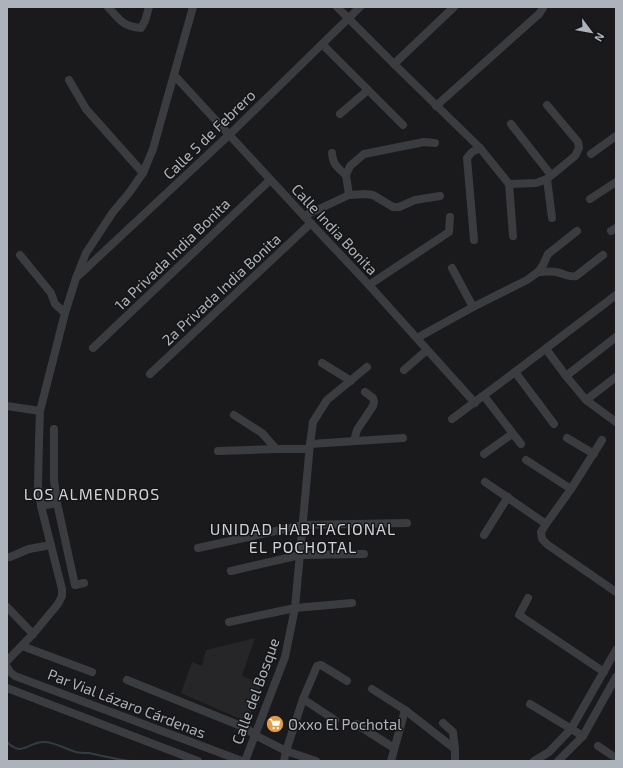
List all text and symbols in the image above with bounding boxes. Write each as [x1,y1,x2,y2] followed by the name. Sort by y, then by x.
[571,12,611,52] north arrow
[592,31,608,44] text: N
[159,85,259,183] street label: Calle 5 de Febrero
[288,180,382,278] street label: Calle India Bonita
[111,194,233,314] street label: 1a Privada India Bonita
[158,229,284,349] street label: 2a Privada India Bonita
[24,484,160,503] district label: LOS ALMENDROS
[210,519,396,556] district label: UNIDAD HABITACIONAL EL POCHOTAL
[227,635,283,747] street label: Calle del Bosque
[46,665,208,741] street label: Par Vial Lázaro Cárdenas
[265,714,285,734] supermarket icon: Oxxo El Pochotal
[288,715,402,733] place label: Oxxo El Pochotal

